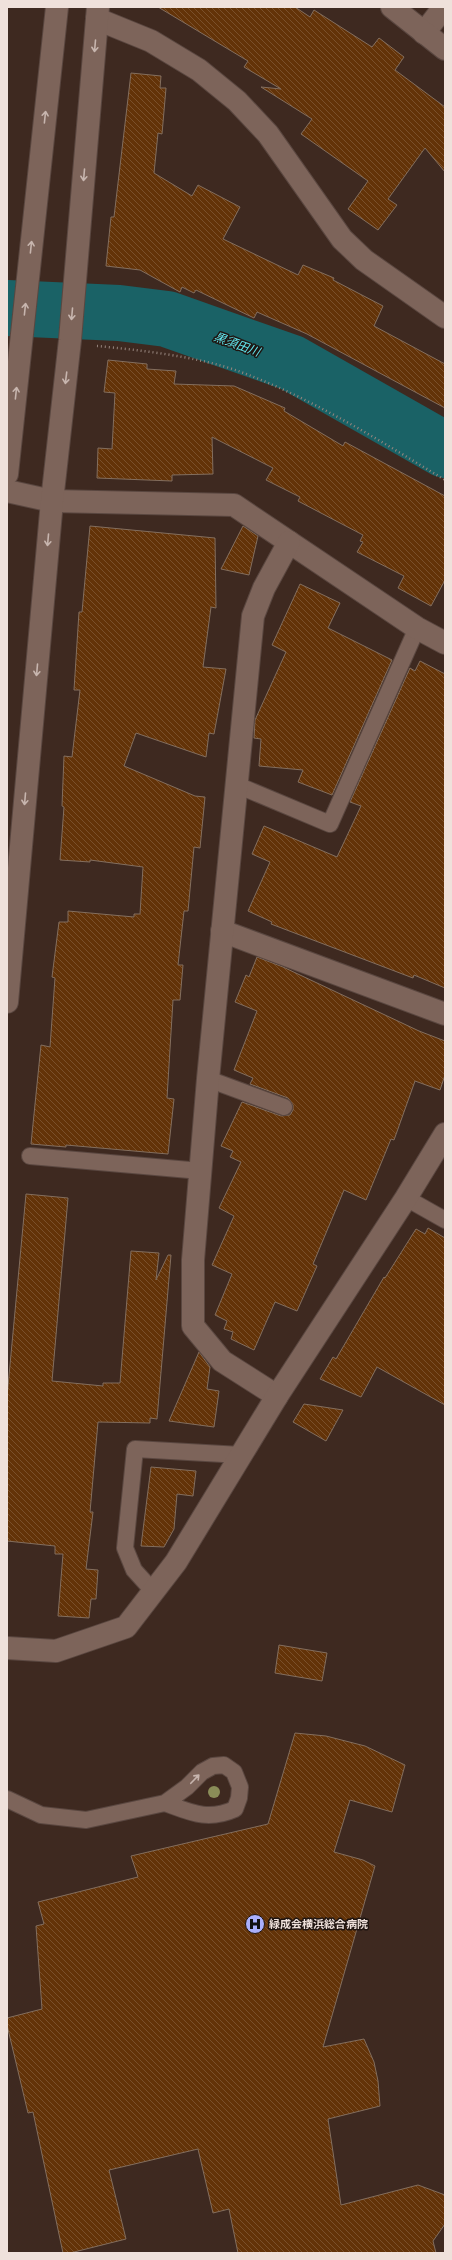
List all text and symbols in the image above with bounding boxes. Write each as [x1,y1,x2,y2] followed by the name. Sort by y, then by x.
[91,39,99,52] one-way arrow
[41,111,49,124] one-way arrow
[80,168,88,181] one-way arrow
[28,241,35,254] one-way arrow
[21,303,28,316] one-way arrow
[69,307,76,320] one-way arrow
[212,329,264,360] water label: 黒須田川
[62,371,70,384] one-way arrow
[12,387,19,400] one-way arrow
[45,533,52,546] one-way arrow
[33,663,40,676] one-way arrow
[22,792,29,805] one-way arrow
[190,1774,200,1784] one-way arrow
[244,1913,266,1935] hospital icon: 緑成会横浜総合病院
[269,1917,368,1931] place label: 緑成会横浜総合病院

